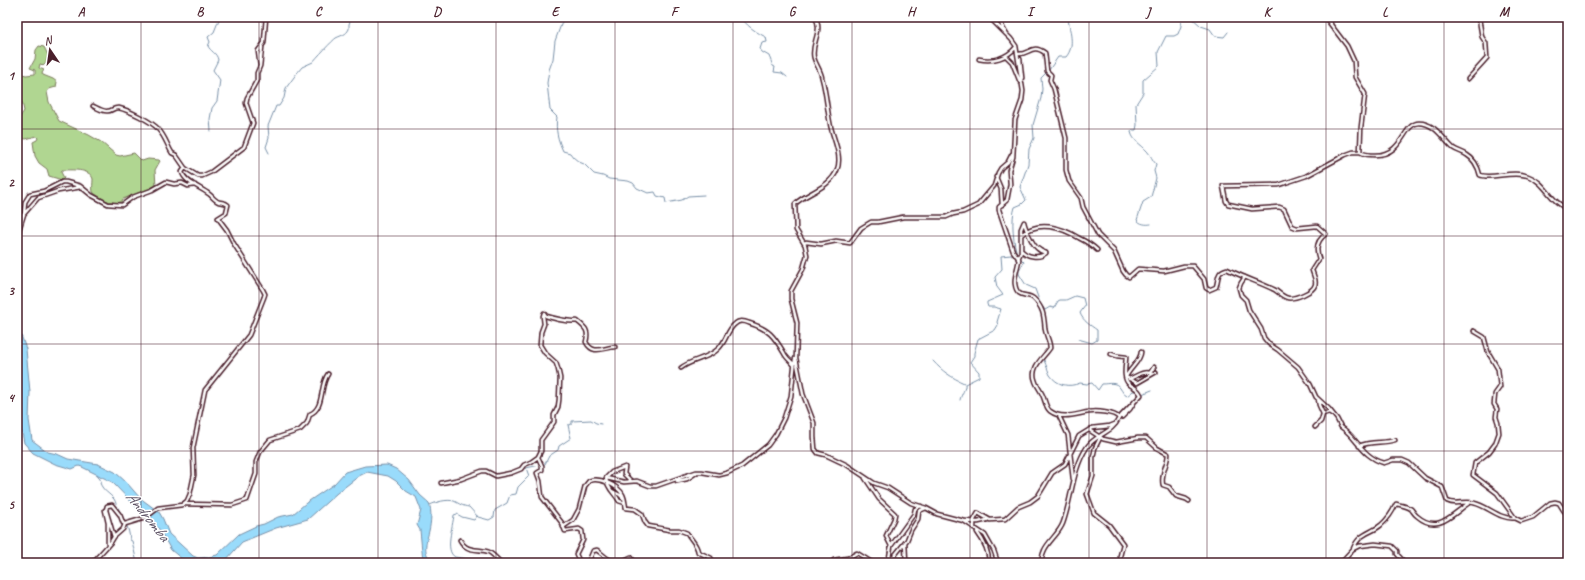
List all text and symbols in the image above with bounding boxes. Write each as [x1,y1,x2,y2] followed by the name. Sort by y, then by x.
[78,4,86,20] text: A
[197,4,205,20] text: B
[315,4,323,20] text: C
[433,4,442,20] text: D
[552,4,561,20] text: E
[671,4,680,20] text: F
[789,4,797,20] text: G
[907,4,917,20] text: H
[1027,4,1036,20] text: I
[1145,4,1152,20] text: J
[1264,4,1274,20] text: K
[1382,4,1389,20] text: L
[1499,4,1510,20] text: M
[30,30,70,70] north arrow
[43,32,55,48] text: N
[8,68,16,84] text: 1
[8,175,15,191] text: 2
[8,283,15,299] text: 3
[8,390,16,406] text: 4
[121,487,176,547] water label: Andromba
[8,497,15,513] text: 5

